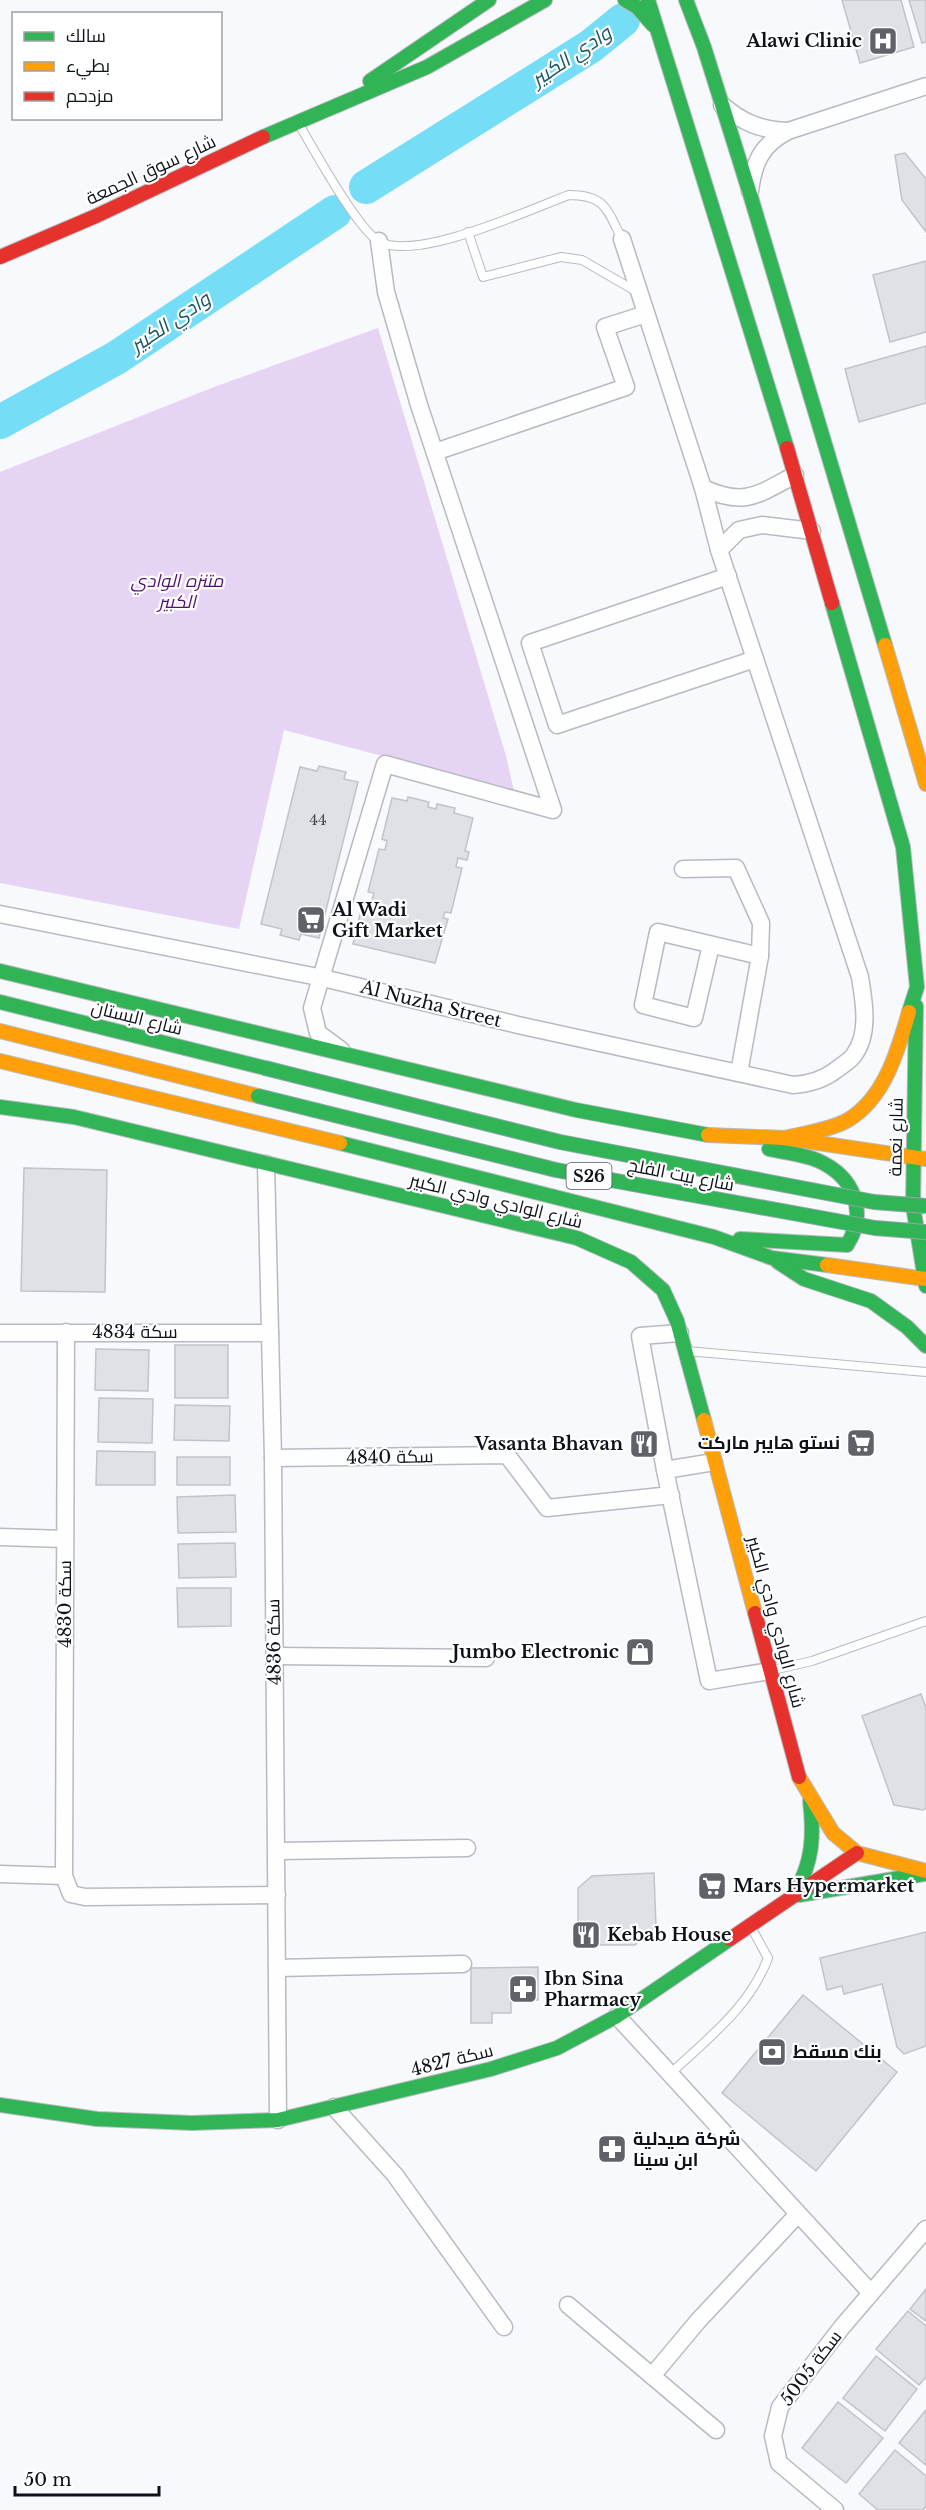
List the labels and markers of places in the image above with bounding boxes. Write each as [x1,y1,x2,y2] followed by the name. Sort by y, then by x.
[867,25,899,57] hospital icon: Alawi Clinic
[745,30,862,52] place label: Alawi Clinic
[331,899,443,942] place label: Al Wadi Gift Market
[295,904,327,936] supermarket icon: Al Wadi Gift Market
[845,1427,877,1459] supermarket icon: نستو هايبر ماركت
[628,1428,660,1460] restaurant icon: Vasanta Bhavan
[698,1432,840,1454] place label: نستو هايبر ماركت
[474,1433,623,1455] place label: Vasanta Bhavan
[624,1636,656,1668] shop icon: Jumbo Electronic
[448,1641,619,1663] place label: Jumbo Electronic
[696,1870,728,1902] supermarket icon: Mars Hypermarket
[733,1875,914,1897] place label: Mars Hypermarket
[570,1919,602,1951] restaurant icon: Kebab House
[607,1924,732,1946] place label: Kebab House
[544,1968,641,2011] place label: Ibn Sina Pharmacy
[507,1973,539,2005] pharmacy icon: Ibn Sina Pharmacy
[756,2036,788,2068] bank icon: بنك مسقط
[793,2041,882,2063] place label: بنك مسقط
[633,2128,741,2171] place label: شركة صيدلية ابن سينا
[596,2133,628,2165] pharmacy icon: شركة صيدلية ابن سينا

